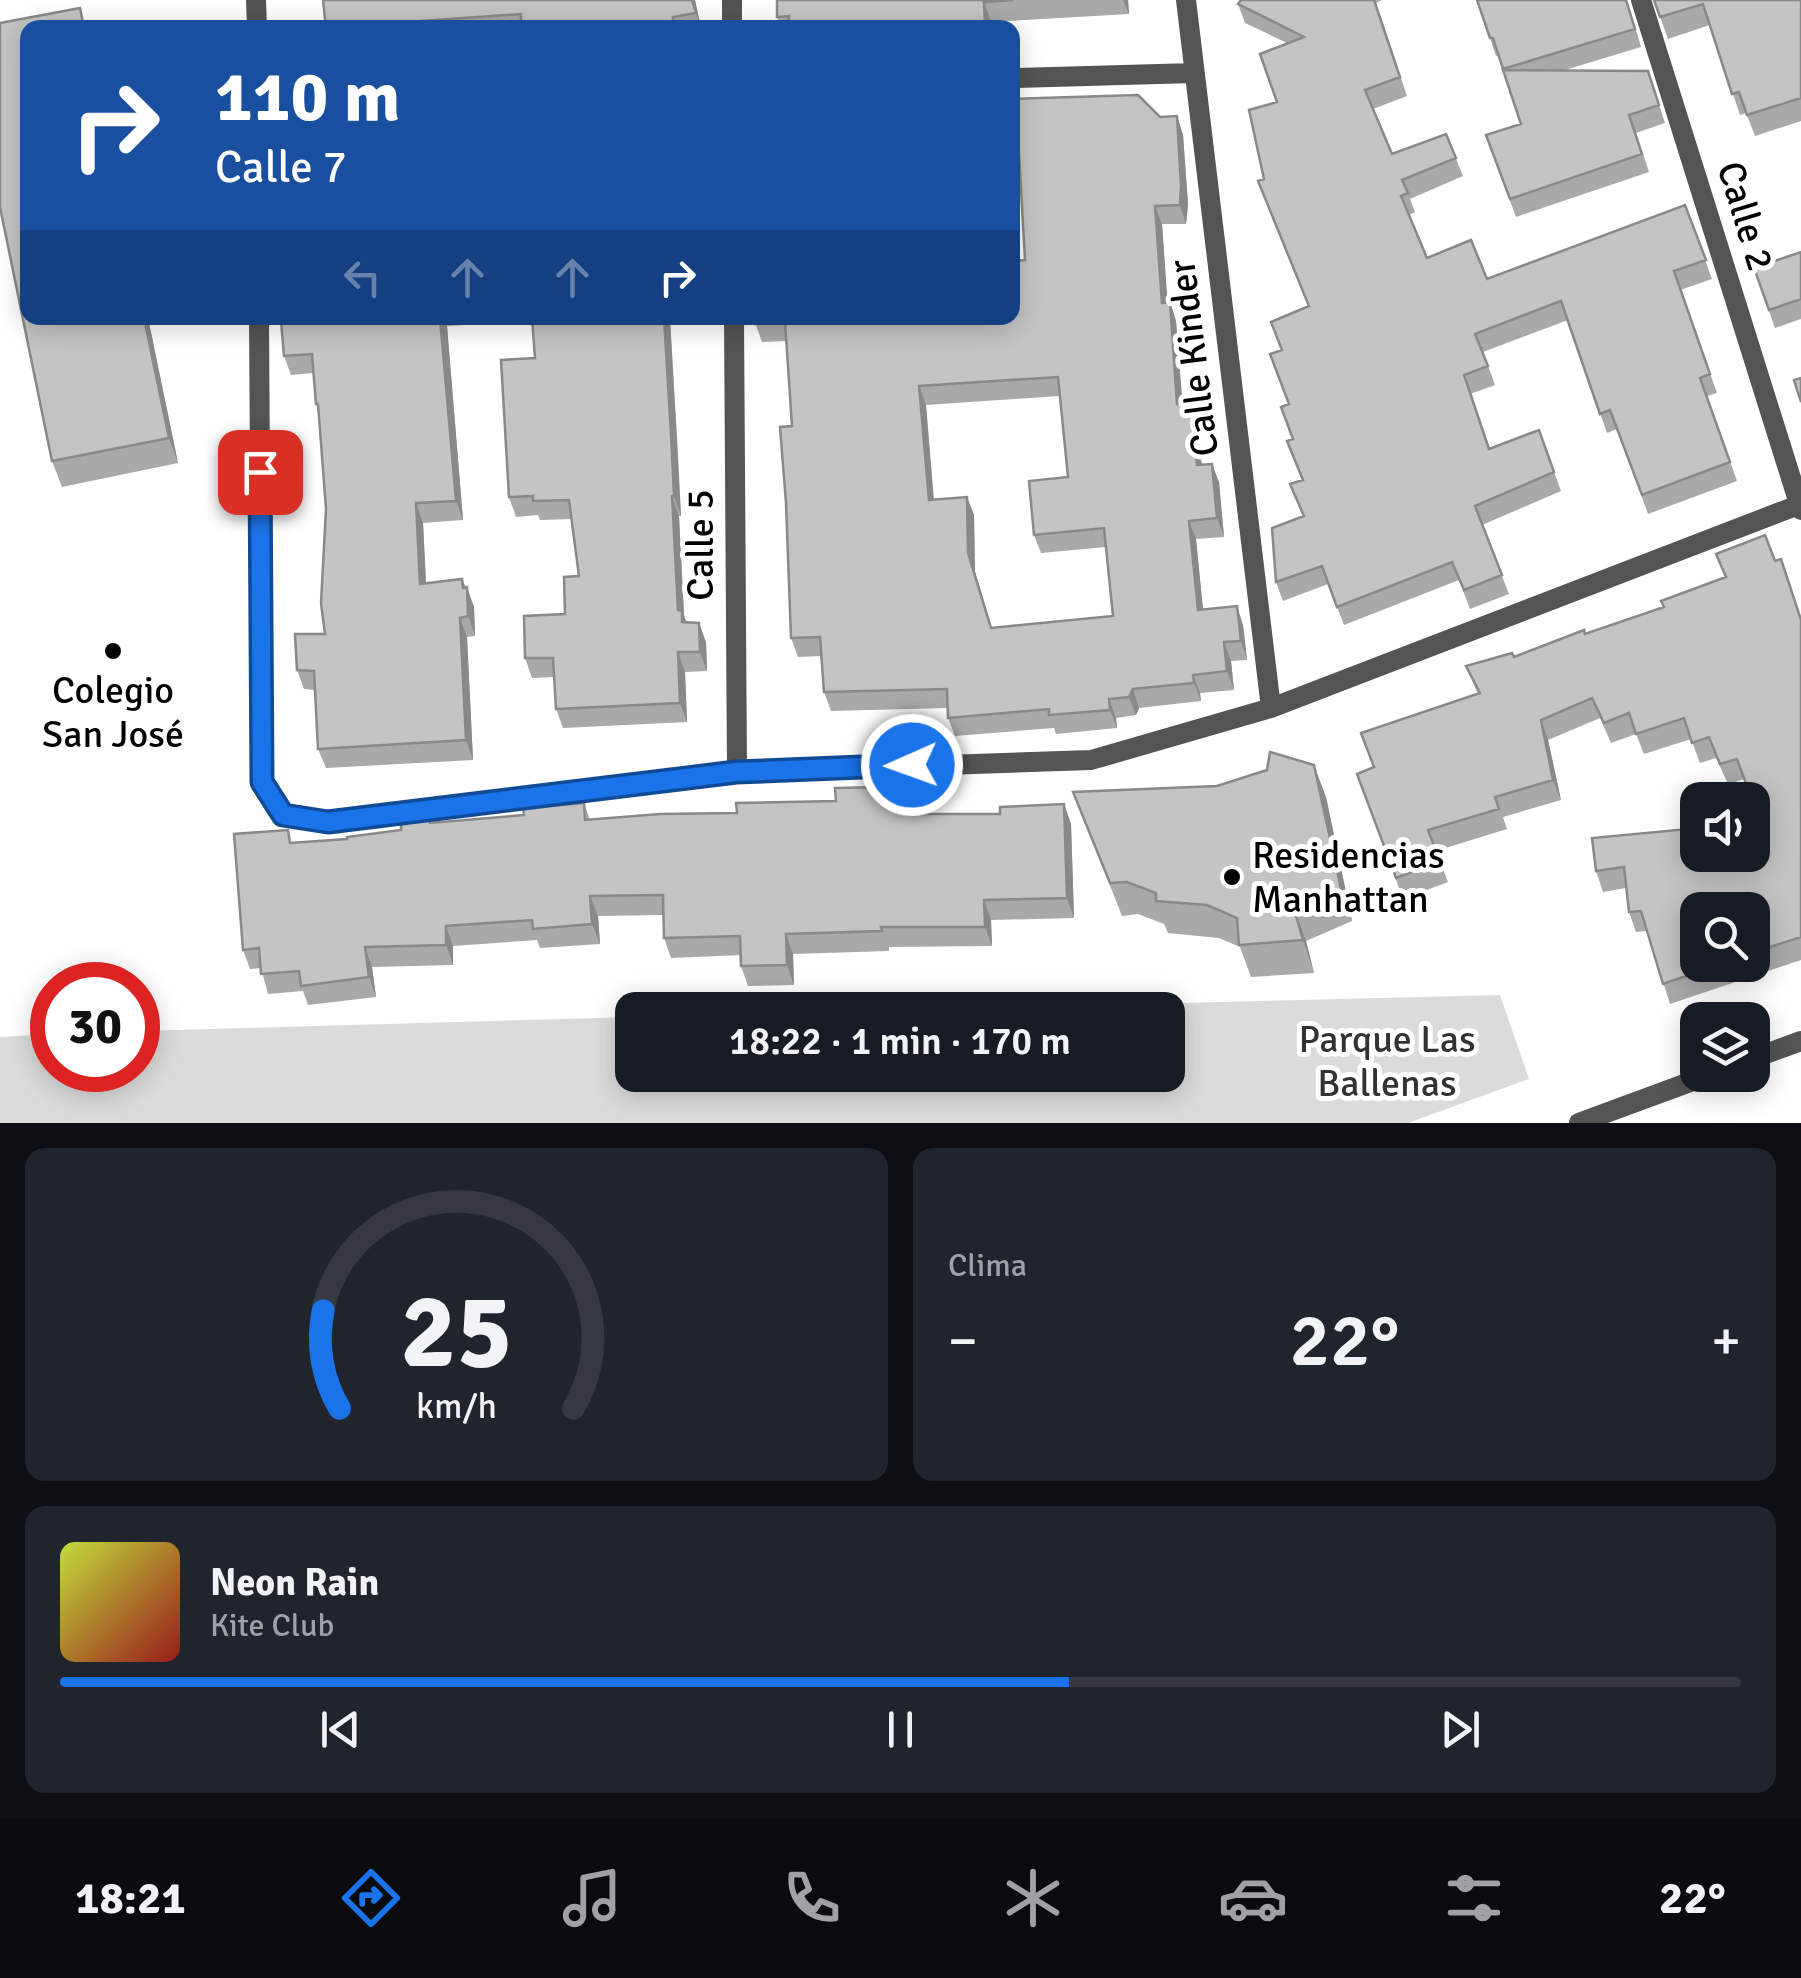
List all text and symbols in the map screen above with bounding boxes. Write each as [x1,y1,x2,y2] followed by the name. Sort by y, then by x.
[215,54,400,140] text: 110 m
[50,60,180,190] icon: right
[215,140,347,195] text: Calle 7
[1707,156,1784,276] street label: Calle 2
[335,250,390,305] icon: left
[440,250,495,305] icon: ahead
[545,250,600,305] icon: ahead
[650,250,705,305] icon: right
[1158,257,1229,459] street label: Calle Kinder
[218,430,303,515] pin
[233,445,288,500] icon: arrive
[677,489,724,601] street label: Calle 5
[102,640,124,662] marker: Colegio San José
[42,667,184,758] place label: Colegio San José
[860,713,964,817] position arrow
[1680,782,1770,1092] map controls
[1680,782,1770,872] button: sound
[1252,832,1445,923] place label: Residencias Manhattan
[1221,866,1243,888] marker: Residencias Manhattan
[1680,892,1770,982] button: search
[30,962,160,1092] speed limit sign: 30
[1680,1002,1770,1092] button: layers
[1298,1016,1476,1107] park label: Parque Las Ballenas
[729,1018,1071,1065] text: 18:22 · 1 min · 170 m
[948,1246,1027,1285] text: Clima
[400,1268,513,1396] text: 25
[1290,1294,1399,1387] text: 22°
[948,1307,978,1375] text: −
[1711,1307,1741,1375] text: +
[416,1384,497,1428] text: km/h
[210,1559,379,1606] text: Neon Rain
[210,1606,334,1645] text: Kite Club
[313,1702,368,1757] icon: previous
[873,1702,928,1757] icon: pause
[1433,1702,1488,1757] icon: next
[336,1863,406,1933] icon: directions
[557,1863,627,1933] icon: music
[777,1863,847,1933] icon: phone
[998,1863,1068,1933] icon: climate
[1218,1863,1288,1933] icon: car
[1439,1863,1509,1933] icon: filters
[75,1871,186,1926] text: 18:21
[1659,1871,1726,1926] text: 22°

